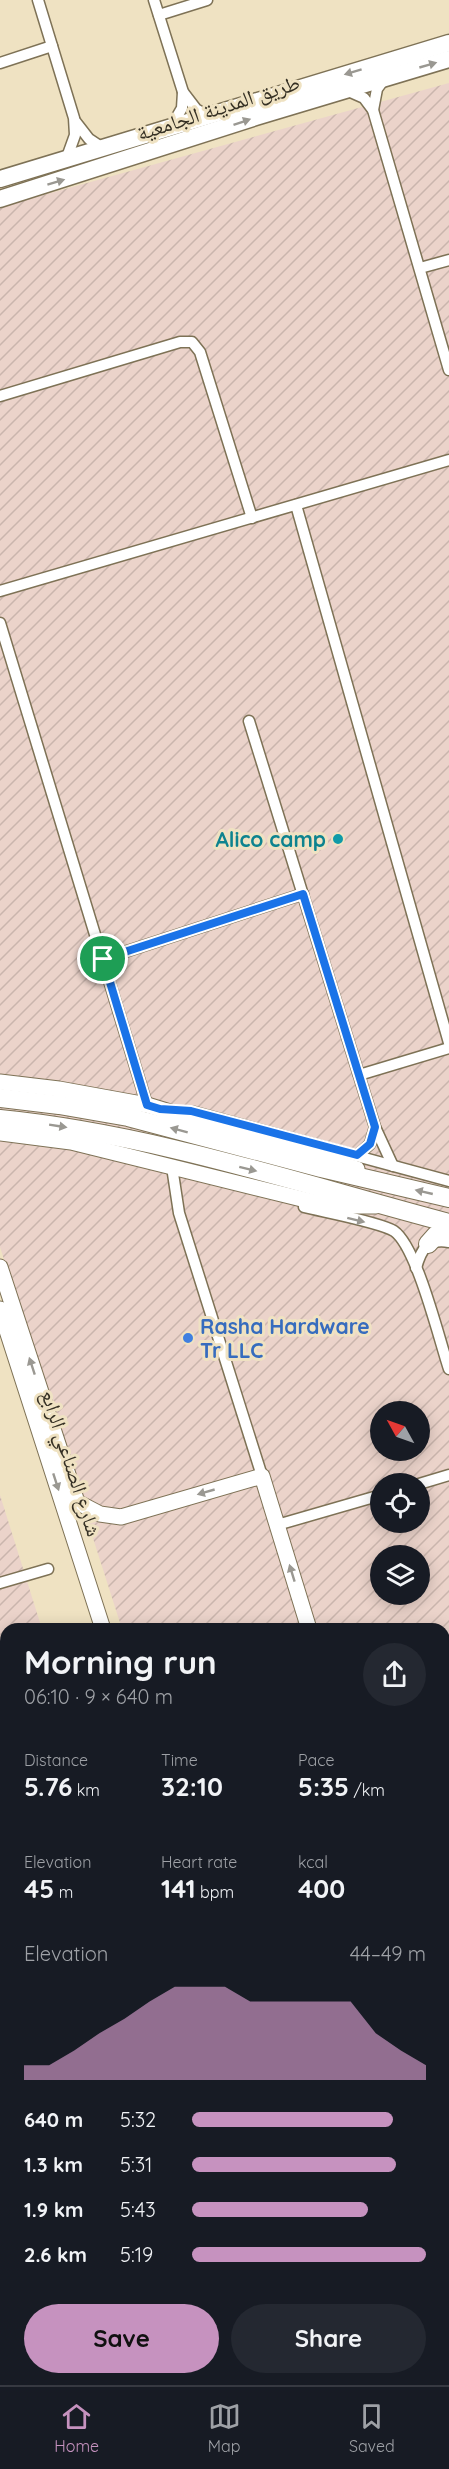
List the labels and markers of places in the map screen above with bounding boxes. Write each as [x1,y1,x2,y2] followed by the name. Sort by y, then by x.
[215,826,326,852] place label: Alico camp
[331,832,345,846] marker: Alico camp
[77,933,128,984] pin
[200,1313,370,1363] place label: Rasha Hardware Tr LLC
[181,1331,195,1345] marker: Rasha Hardware Tr LLC

